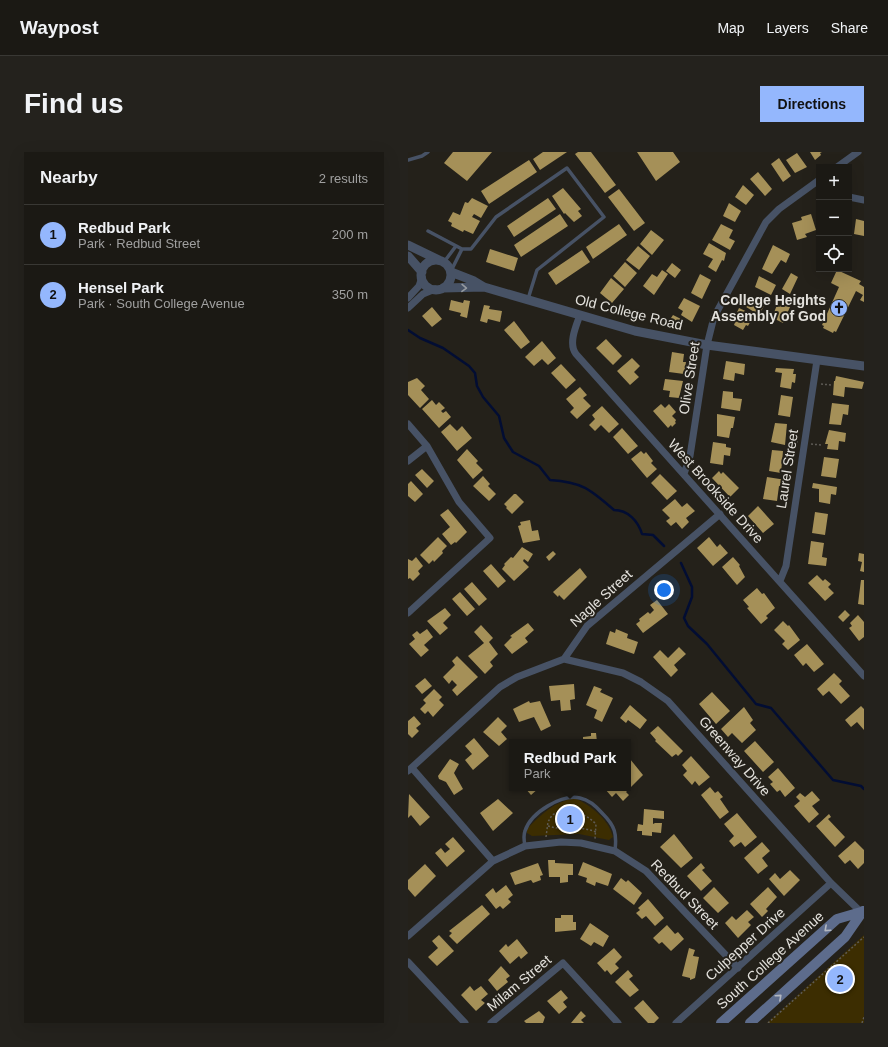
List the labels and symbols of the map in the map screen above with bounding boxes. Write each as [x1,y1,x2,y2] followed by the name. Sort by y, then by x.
[461,284,467,292] one-way arrow
[573,291,685,333] street label: Old College Road
[711,292,826,324] place label: College Heights Assembly of God
[829,298,849,318] church icon: College Heights Assembly of God
[675,341,703,415] street label: Olive Street
[773,428,801,510] street label: Laurel Street
[665,436,767,546] street label: West Brookside Drive
[567,566,635,630] street label: Nagle Street
[654,580,674,600] your location
[696,713,774,799] street label: Greenway Drive
[557,804,583,834] pin: 1
[648,856,722,932] street label: Redbud Street
[702,904,788,984] street label: Culpepper Drive
[713,908,827,1012] street label: South College Avenue
[824,924,831,931] one-way arrow
[484,952,554,1014] street label: Milam Street
[827,964,853,994] pin: 2
[774,994,782,1002] one-way arrow

